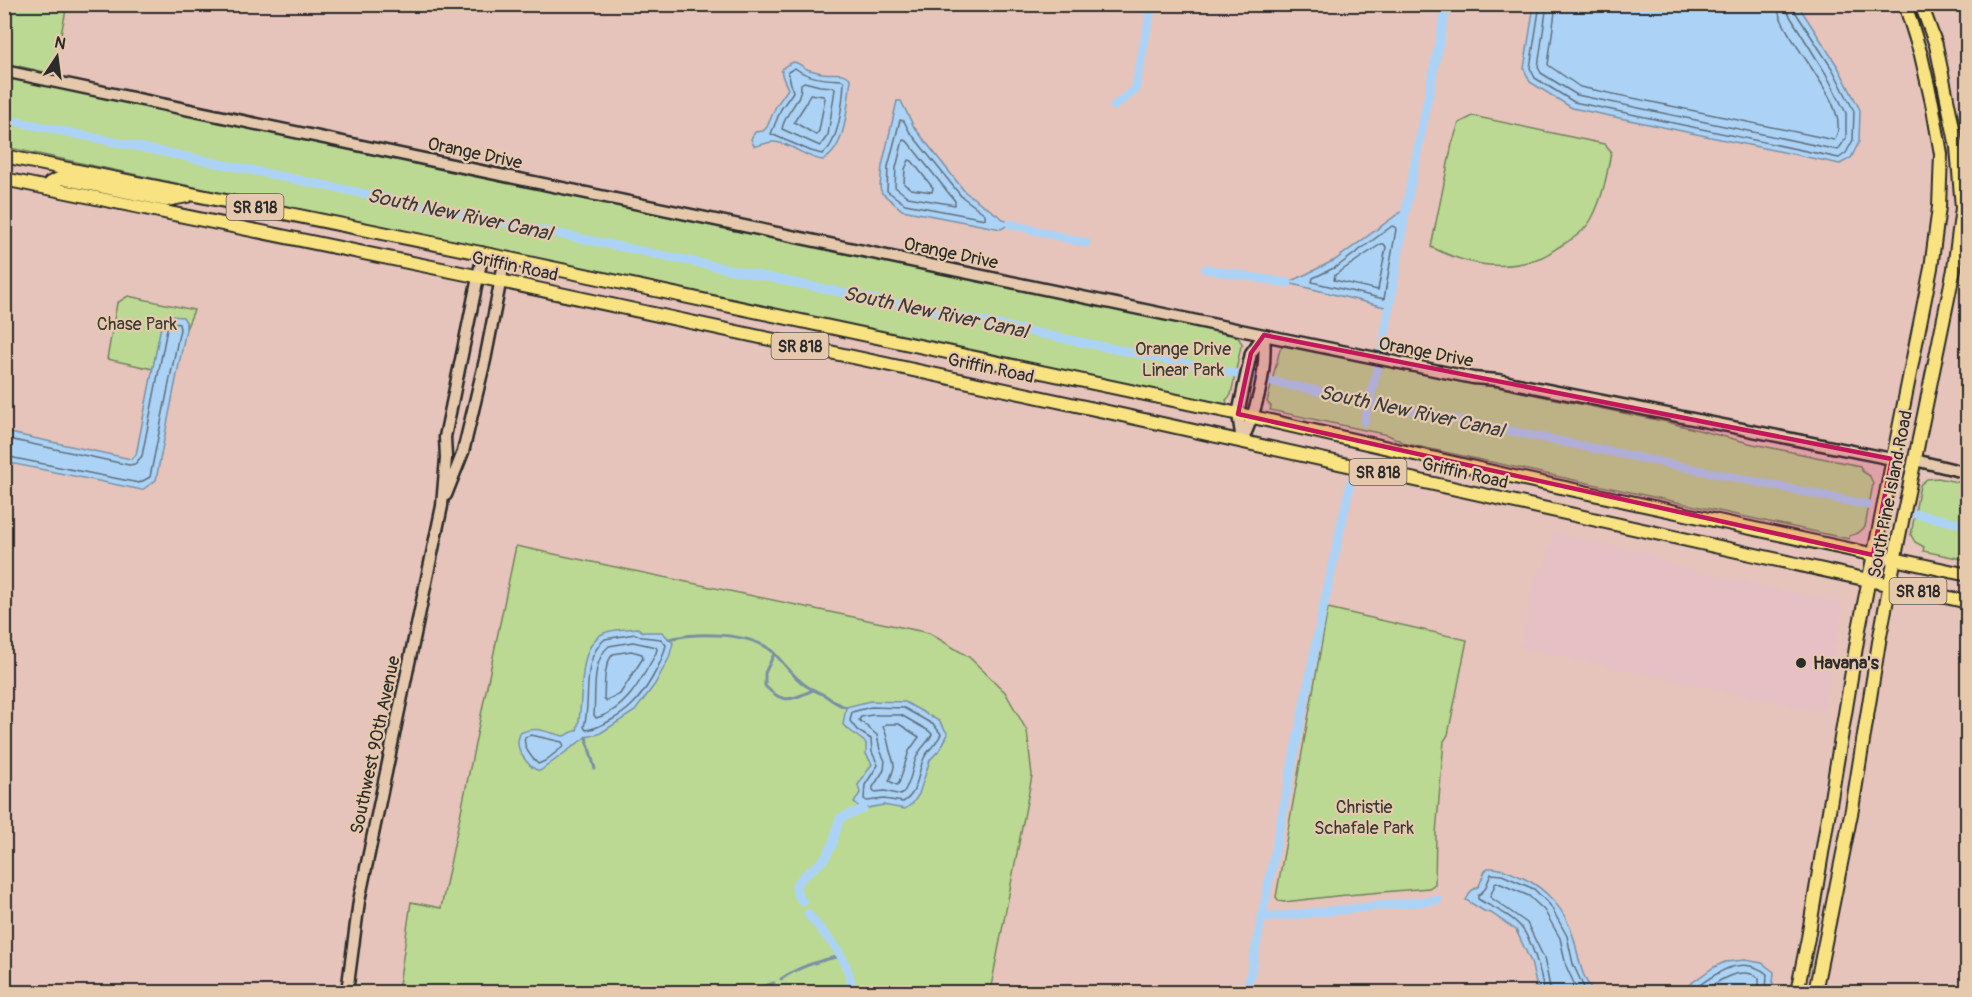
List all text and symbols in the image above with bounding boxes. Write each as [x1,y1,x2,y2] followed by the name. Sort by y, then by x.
[27,27,87,87] north arrow
[53,32,68,54] text: N
[425,132,524,175] street label: Orange Drive
[365,183,557,247] water label: South New River Canal
[226,194,284,220] road number: SR 818
[901,232,1000,275] street label: Orange Drive
[470,246,560,287] street label: Griffin Road
[841,281,1033,345] water label: South New River Canal
[97,313,178,336] park label: Chase Park
[1377,332,1475,373] street label: Orange Drive
[772,333,828,359] road number: SR 818
[1135,338,1231,382] park label: Orange Drive Linear Park
[946,348,1036,389] street label: Griffin Road
[1317,380,1509,444] water label: South New River Canal
[1863,408,1918,580] street label: South Pine Island Road
[1419,452,1510,495] street label: Griffin Road
[1350,459,1406,485] road number: SR 818
[1890,578,1946,604] road number: SR 818
[1813,652,1880,675] place label: Havana's
[345,654,406,836] street label: Southwest 90th Avenue
[1794,656,1808,670] marker: Havana's
[1314,796,1414,840] park label: Christie Schafale Park

